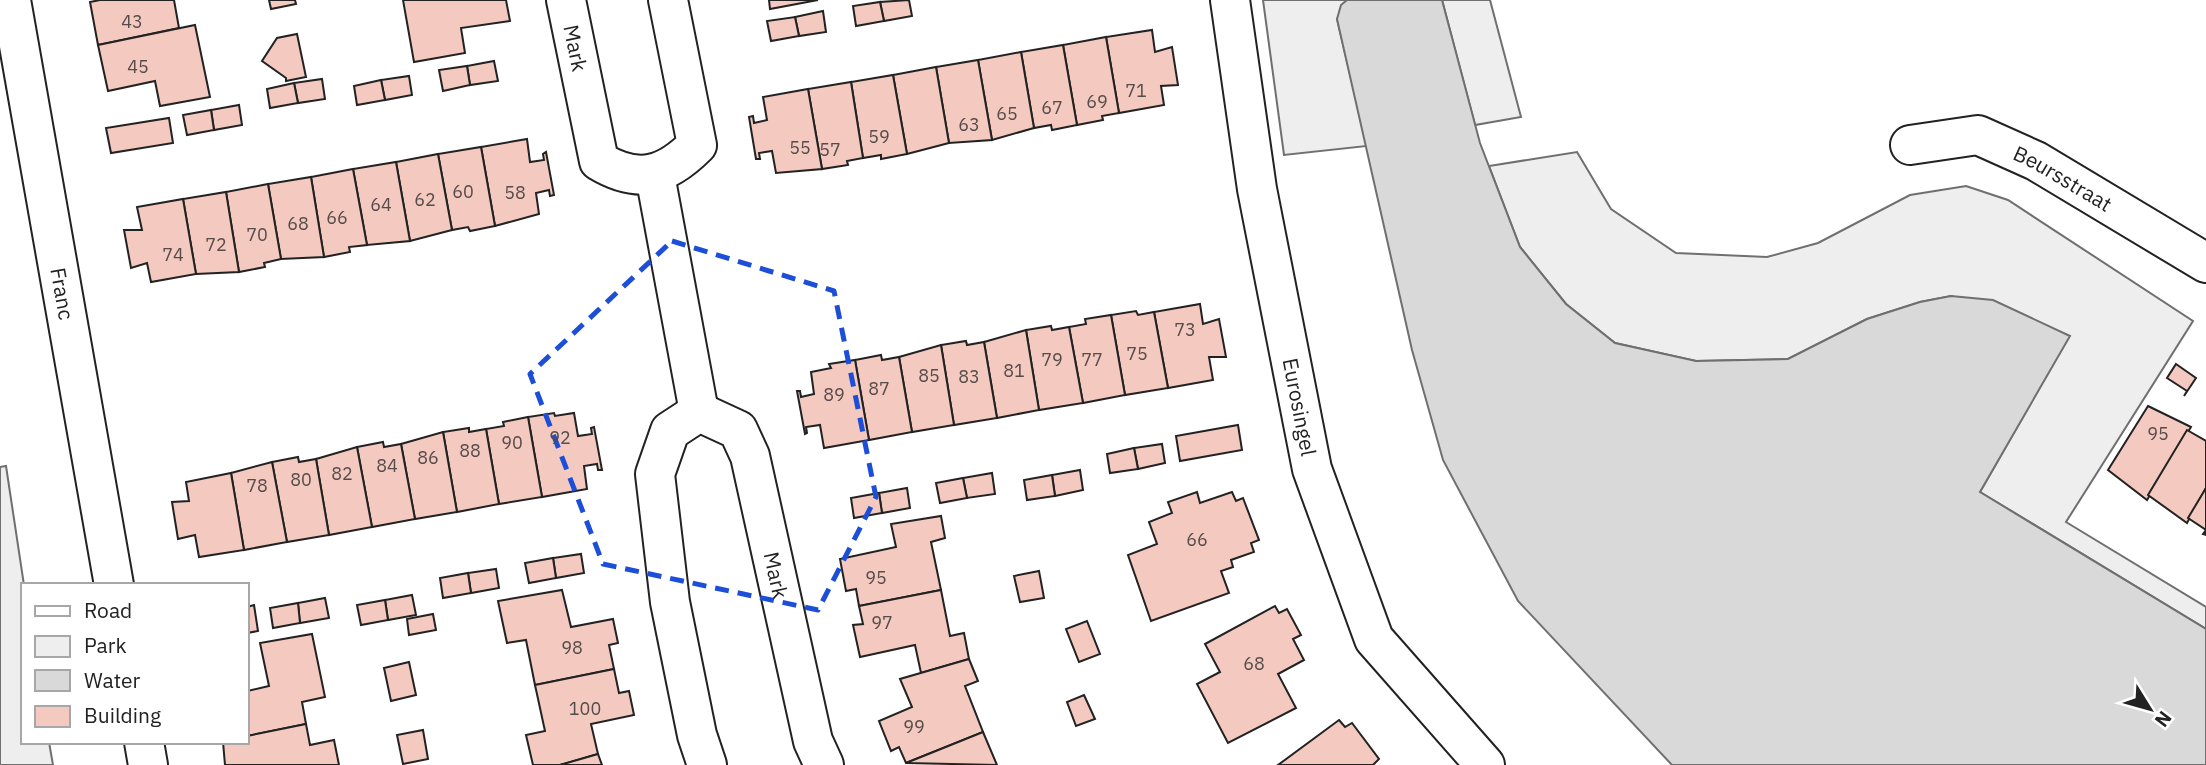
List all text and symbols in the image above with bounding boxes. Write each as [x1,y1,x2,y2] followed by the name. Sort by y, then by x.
[121,10,143,33] house number: 43
[557,22,594,74] street label: Mark
[127,55,149,78] house number: 45
[1125,79,1147,102] house number: 71
[1086,90,1108,113] house number: 69
[1041,96,1063,119] house number: 67
[996,102,1018,125] house number: 65
[958,113,980,136] house number: 63
[868,125,890,148] house number: 59
[789,136,811,159] house number: 55
[819,138,841,161] house number: 57
[2009,139,2118,218] street label: Beursstraat
[452,180,474,203] house number: 60
[504,181,526,204] house number: 58
[414,188,436,211] house number: 62
[370,193,392,216] house number: 64
[326,206,348,229] house number: 66
[287,212,309,235] house number: 68
[246,223,268,246] house number: 70
[205,233,227,256] house number: 72
[162,243,184,266] house number: 74
[44,265,81,322] street label: Franc
[1174,318,1196,341] house number: 73
[1126,342,1148,365] house number: 75
[1041,348,1063,371] house number: 79
[1081,348,1103,371] house number: 77
[1277,356,1323,459] street label: Eurosingel
[1003,359,1025,382] house number: 81
[918,364,940,387] house number: 85
[958,365,980,388] house number: 83
[868,377,890,400] house number: 87
[823,383,845,406] house number: 89
[2147,422,2169,445] house number: 95
[549,426,571,449] house number: 92
[501,431,523,454] house number: 90
[459,439,481,462] house number: 88
[417,446,439,469] house number: 86
[376,454,398,477] house number: 84
[331,462,353,485] house number: 82
[290,468,312,491] house number: 80
[246,474,268,497] house number: 78
[1186,528,1208,551] house number: 66
[758,549,795,601] street label: Mark
[865,566,887,589] house number: 95
[21,583,248,744] legend
[84,596,132,624] text: Road
[871,611,893,634] house number: 97
[84,631,127,659] text: Park
[561,636,583,659] house number: 98
[1243,652,1265,675] house number: 68
[84,666,141,694] text: Water
[2115,674,2185,744] north arrow
[569,697,601,720] house number: 100
[84,701,161,729] text: Building
[2150,707,2177,732] text: N
[903,715,925,738] house number: 99

